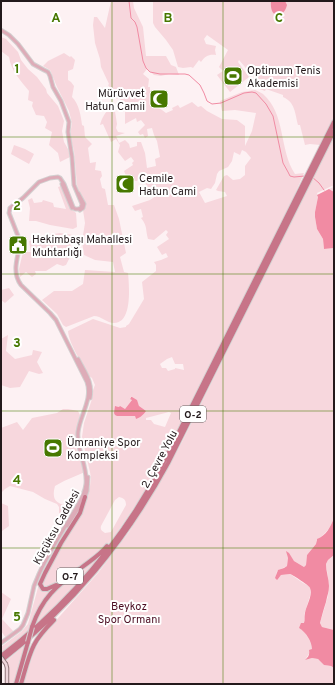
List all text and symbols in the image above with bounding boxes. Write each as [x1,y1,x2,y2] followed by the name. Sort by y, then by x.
[51,11,61,27] text: A
[164,11,173,27] text: B
[275,11,283,27] text: C
[14,62,20,78] text: 1
[247,64,321,91] place label: Optimum Tenis Akademisi
[222,65,244,87] sports icon: Optimum Tenis Akademisi
[85,87,145,114] place label: Mürüvvet Hatun Camii
[148,88,170,110] mosque icon: Mürüvvet Hatun Camii
[139,172,196,199] place label: Cemile Hatun Cami
[114,173,136,195] mosque icon: Cemile Hatun Cami
[13,199,21,215] text: 2
[32,233,132,260] place label: Hekimbaşı Mahallesi Muhtarlığı
[7,234,29,256] public building icon: Hekimbaşı Mahallesi Muhtarlığı
[13,336,21,352] text: 3
[180,406,206,422] road number: O-2
[139,428,181,491] street label: 2. Çevre Yolu
[67,435,141,463] place label: Ümraniye Spor Kompleksi
[42,437,64,459] sports icon: Ümraniye Spor Kompleksi
[13,473,21,489] text: 4
[30,488,83,567] street label: Küçüksu Caddesi
[57,568,83,584] road number: O-7
[98,600,160,627] park label: Beykoz Spor Ormanı
[13,610,21,626] text: 5

